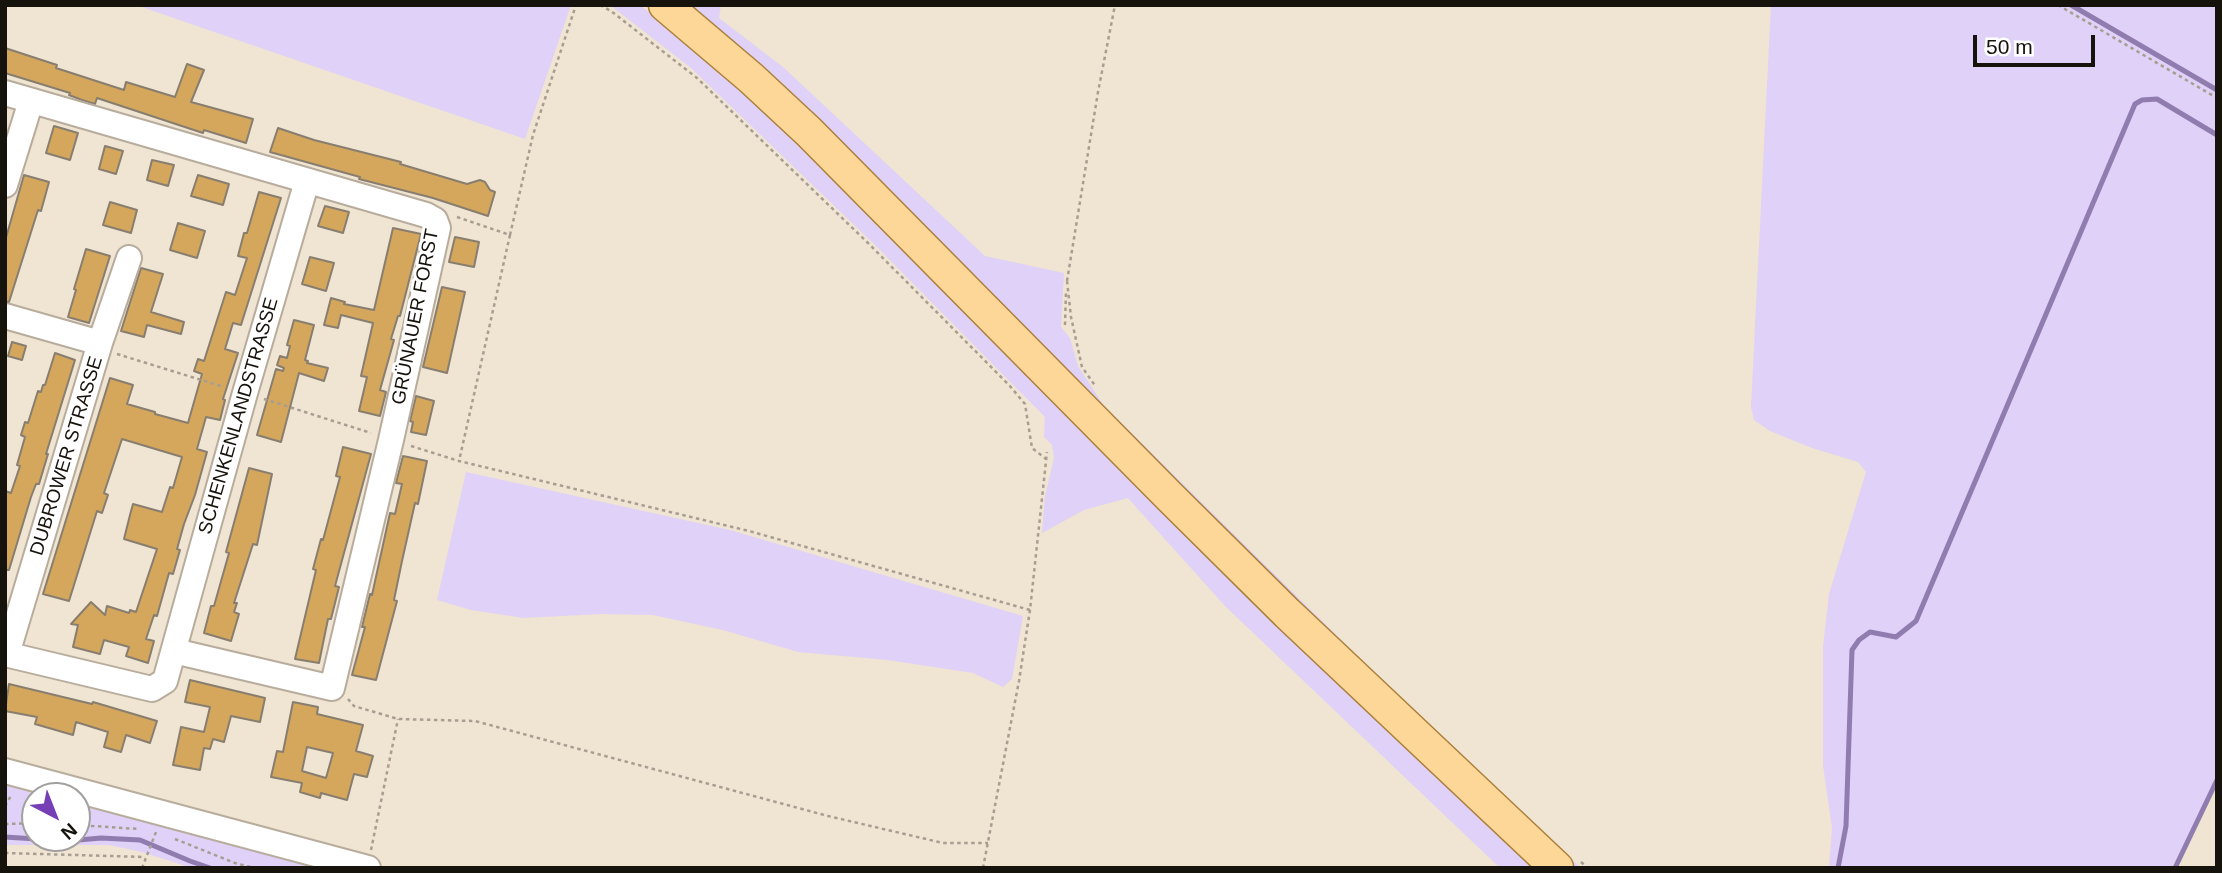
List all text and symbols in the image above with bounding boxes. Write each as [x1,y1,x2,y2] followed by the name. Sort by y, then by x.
[1977,21,2100,65] scale bar
[1986,35,2033,58] text: 50 m
[388,227,444,407] street label: GRÜNAUER FORST
[194,295,284,537] street label: SCHENKENLANDSTRASSE
[26,354,108,558] street label: DUBROWER STRASSE
[21,782,91,852] north arrow
[57,819,81,844] text: N

